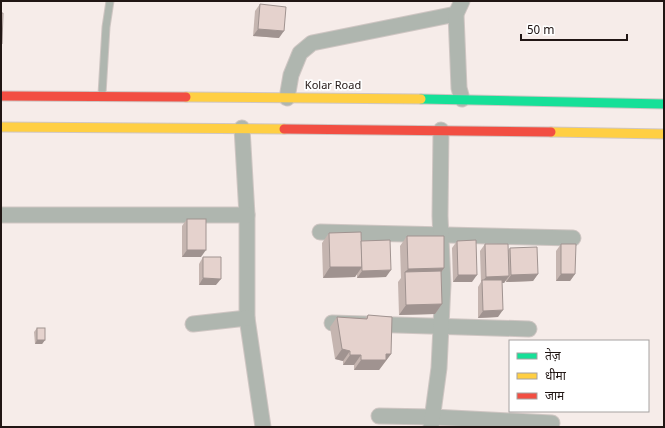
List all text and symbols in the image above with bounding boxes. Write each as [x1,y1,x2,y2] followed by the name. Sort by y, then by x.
[521,16,627,42] scale bar
[527,23,555,39] text: 50 m
[305,79,361,93] street label: Kolar Road
[509,340,649,412] legend
[545,348,562,365] text: तेज़
[545,368,567,385] text: धीमा
[545,389,565,405] text: जाम

